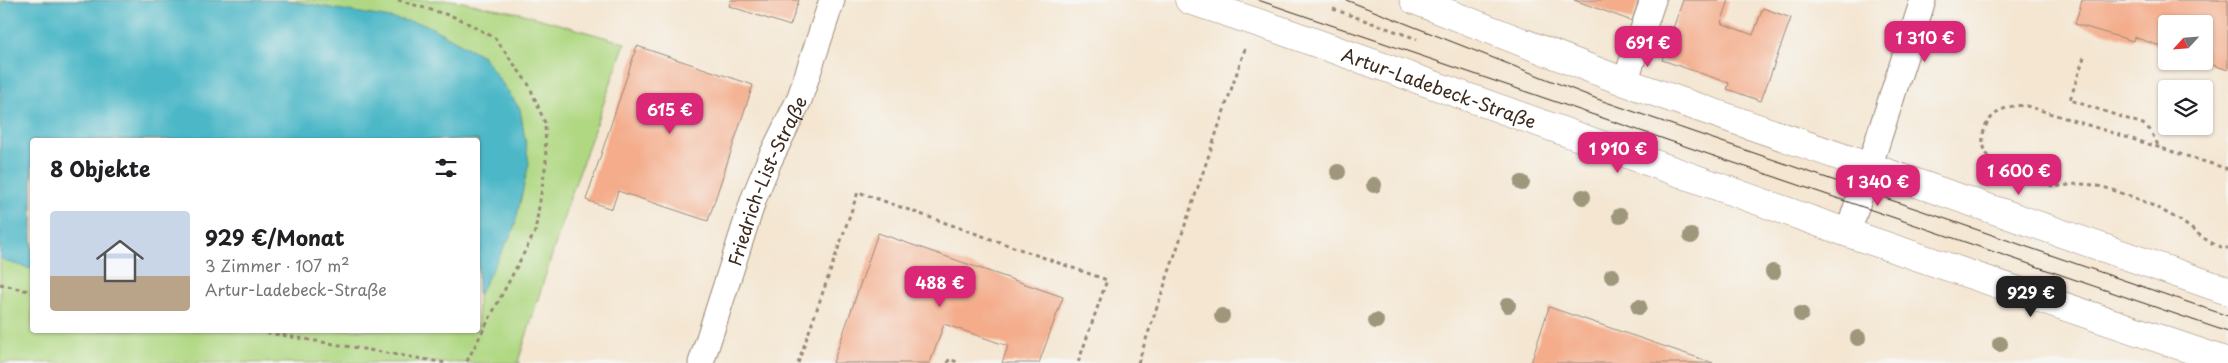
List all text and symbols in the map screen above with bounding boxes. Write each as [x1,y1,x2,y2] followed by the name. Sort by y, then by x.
[2158,15,2212,70] north arrow
[2158,15,2213,135] map controls
[1879,20,1971,63] pin: 1 310 €
[1895,25,1955,49] text: 1 310 €
[1613,26,1683,68] pin: 691 €
[1626,30,1670,54] text: 691 €
[1338,40,1540,134] street label: Artur-Ladebeck-Straße
[2158,80,2213,135] button: layers
[720,91,813,269] street label: Friedrich-List-Straße
[635,92,705,135] pin: 615 €
[647,97,693,121] text: 615 €
[1572,132,1664,174] pin: 1 910 €
[1589,136,1647,160] text: 1 910 €
[50,152,150,184] text: 8 Objekte
[432,154,460,182] icon: filters
[1973,154,2065,196] pin: 1 600 €
[1987,158,2051,182] text: 1 600 €
[1832,164,1924,207] pin: 1 340 €
[1847,169,1909,193] text: 1 340 €
[205,221,345,253] text: 929 €/Monat
[90,231,150,291] icon: home
[205,253,349,277] text: 3 Zimmer · 107 m²
[905,266,975,308] pin: 488 €
[916,270,964,294] text: 488 €
[1996,276,2066,318] pin: 929 €
[205,277,387,301] text: Artur-Ladebeck-Straße
[2007,280,2055,304] text: 929 €

